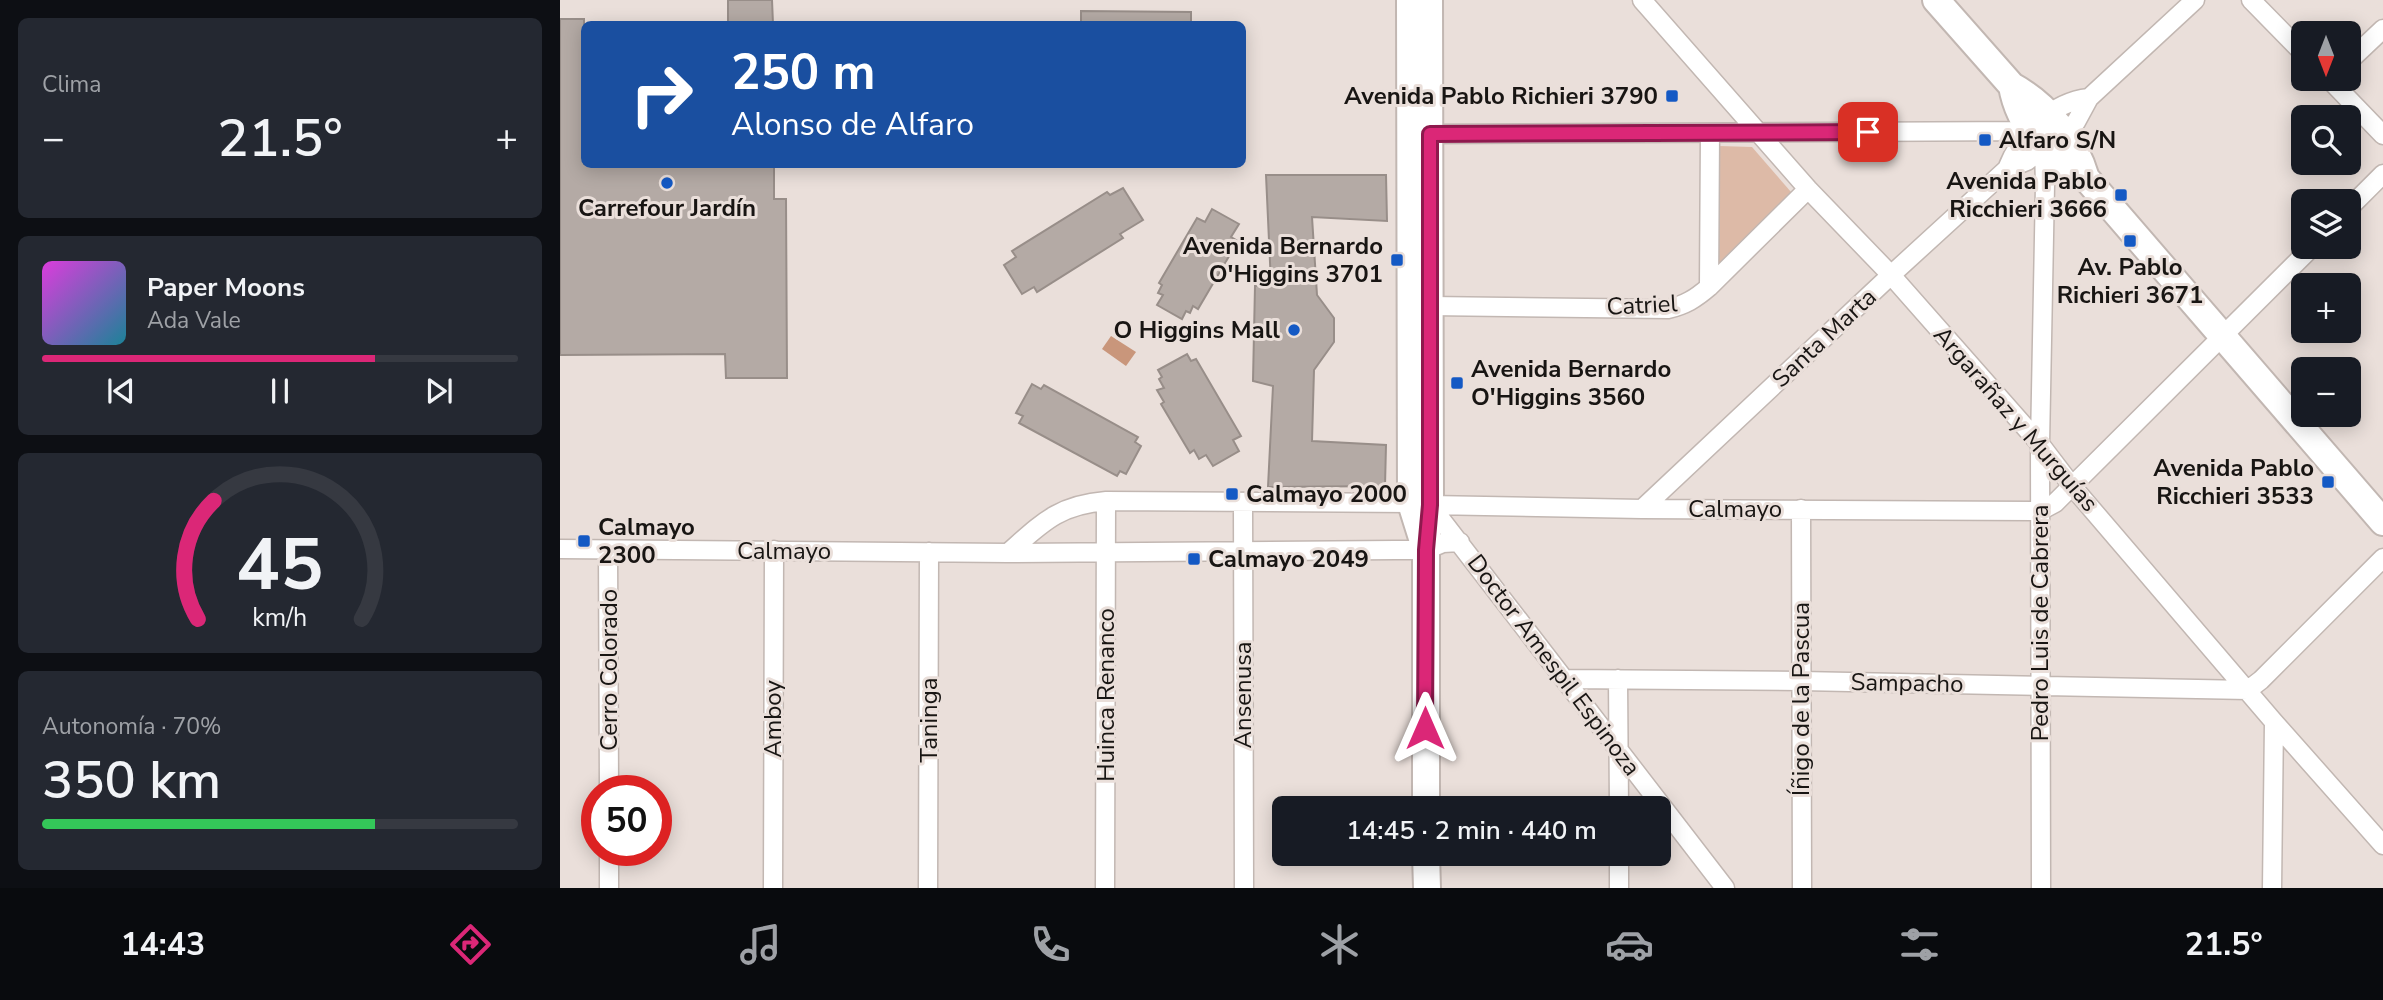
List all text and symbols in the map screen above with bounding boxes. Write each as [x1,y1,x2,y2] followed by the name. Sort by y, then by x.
[2291,21,2361,91] north arrow
[2291,21,2361,427] map controls
[731,39,875,106] text: 250 m
[616,49,707,140] icon: right
[42,69,102,100] text: Clima
[1344,80,1658,112] place label: Avenida Pablo Richieri 3790
[1664,88,1680,104] marker: Avenida Pablo Richieri 3790
[1838,102,1898,162] pin
[217,103,343,174] text: 21.5°
[731,103,974,146] text: Alonso de Alfaro
[2291,105,2361,175] button: search
[42,113,65,164] text: −
[495,113,518,164] text: +
[1849,113,1887,151] icon: arrive
[1999,124,2116,156] place label: Alfaro S/N
[1977,132,1993,148] marker: Alfaro S/N
[1946,165,2107,225] place label: Avenida Pablo Ricchieri 3666
[659,175,675,191] marker: Carrefour Jardín
[2113,187,2129,203] marker: Avenida Pablo Ricchieri 3666
[2291,189,2361,259] button: layers
[578,192,756,224] place label: Carrefour Jardín
[1183,230,1383,290] place label: Avenida Bernardo O'Higgins 3701
[2122,233,2138,249] marker: Av. Pablo Richieri 3671
[2057,251,2203,311] place label: Av. Pablo Richieri 3671
[1389,252,1405,268] marker: Avenida Bernardo O'Higgins 3701
[147,270,305,305] text: Paper Moons
[2291,273,2361,343] button: +
[1765,281,1883,395] street label: Santa Marta
[1606,287,1678,323] street label: Catriel
[147,305,241,336] text: Ada Vale
[1113,314,1280,346] place label: O Higgins Mall
[1927,320,2105,518] street label: Argarañaz y Murguías
[1286,322,1302,338] marker: O Higgins Mall
[1471,353,1671,413] place label: Avenida Bernardo O'Higgins 3560
[2291,357,2361,427] button: −
[102,372,140,410] icon: previous
[261,372,299,410] icon: pause
[420,372,458,410] icon: next
[1449,375,1465,391] marker: Avenida Bernardo O'Higgins 3560
[2153,452,2314,512] place label: Avenida Pablo Ricchieri 3533
[2320,474,2336,490] marker: Avenida Pablo Ricchieri 3533
[1246,478,1407,510] place label: Calmayo 2000
[1224,486,1240,502] marker: Calmayo 2000
[1688,493,1782,525] street label: Calmayo
[2024,505,2056,741] street label: Pedro Luis de Cabrera
[598,511,695,571] place label: Calmayo 2300
[236,515,324,615] text: 45
[576,533,592,549] marker: Calmayo 2300
[737,535,831,567] street label: Calmayo
[1208,543,1369,575] place label: Calmayo 2049
[1460,548,1648,782] street label: Doctor Amespil Espinoza
[1186,551,1202,567] marker: Calmayo 2049
[593,589,625,751] street label: Cerro Colorado
[252,601,308,635] text: km/h
[1785,602,1817,796] street label: Íñigo de la Pascua
[1090,608,1122,782] street label: Huinca Renanco
[1227,642,1259,748] street label: Ansenusa
[1850,666,1964,700] street label: Sampacho
[913,678,945,762] street label: Taninga
[757,680,789,758] street label: Amboy
[1388,691,1462,765] position arrow
[42,711,222,742] text: Autonomía · 70%
[42,745,221,816] text: 350 km
[581,775,672,866] speed limit sign: 50
[1346,813,1597,848] text: 14:45 · 2 min · 440 m
[446,920,495,969] icon: directions
[736,920,785,969] icon: music
[1026,920,1075,969] icon: phone
[1315,920,1364,969] icon: climate
[1605,920,1654,969] icon: car
[1895,920,1944,969] icon: filters
[120,923,205,966] text: 14:43
[2185,923,2263,966] text: 21.5°

